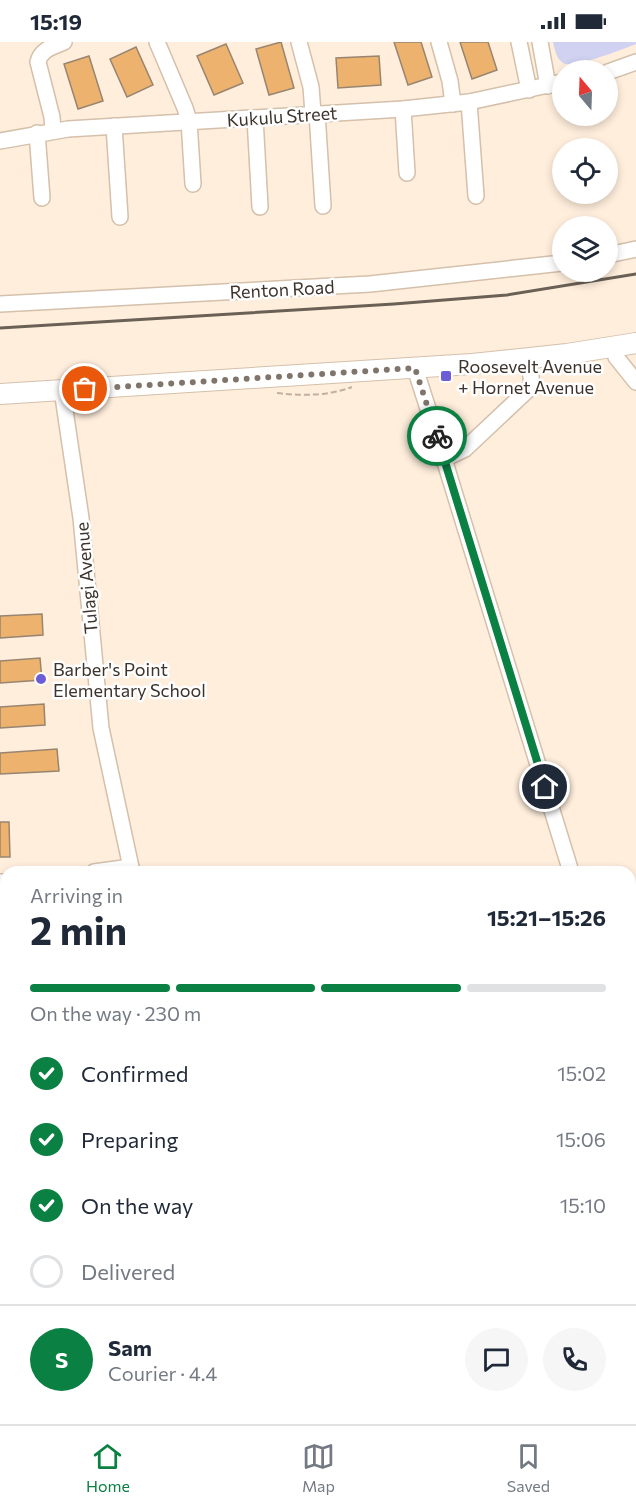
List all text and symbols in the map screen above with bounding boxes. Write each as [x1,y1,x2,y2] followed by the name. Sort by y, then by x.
[30,8,82,35] text: 15:19
[552,60,618,126] north arrow
[552,60,618,282] map controls
[226,101,338,131] street label: Kukulu Street
[552,138,618,204] button: locate
[552,216,618,282] button: layers
[229,275,335,303] street label: Renton Road
[458,355,602,398] place label: Roosevelt Avenue + Hornet Avenue
[59,363,110,414] pin
[439,369,453,383] marker: Roosevelt Avenue + Hornet Avenue
[68,372,101,405] icon: bag
[407,406,467,466] courier
[421,420,454,453] icon: bike
[70,521,102,635] street label: Tulagi Avenue
[53,658,206,701] place label: Barber's Point Elementary School
[34,672,48,686] marker: Barber's Point Elementary School
[519,761,570,812] pin
[528,770,561,803] icon: home
[30,883,123,907] text: Arriving in
[487,904,606,931] text: 15:21–15:26
[30,905,127,953] text: 2 min
[30,1001,201,1025] text: On the way · 230 m
[30,1057,63,1090] icon: check
[81,1060,188,1087] text: Confirmed
[557,1061,606,1085] text: 15:02
[30,1123,63,1156] icon: check
[81,1126,178,1153] text: Preparing
[556,1127,606,1151] text: 15:06
[30,1189,63,1222] icon: check
[81,1192,193,1219] text: On the way
[560,1193,606,1217] text: 15:10
[81,1258,175,1285] text: Delivered
[465,1328,528,1391] button: chat
[543,1328,606,1391] button: phone
[108,1334,152,1361] text: Sam
[55,1346,68,1373] text: S
[108,1361,217,1385] text: Courier · 4.4
[86,1440,130,1495] tab: Home
[302,1440,335,1495] tab: Map
[507,1440,550,1495] tab: Saved

